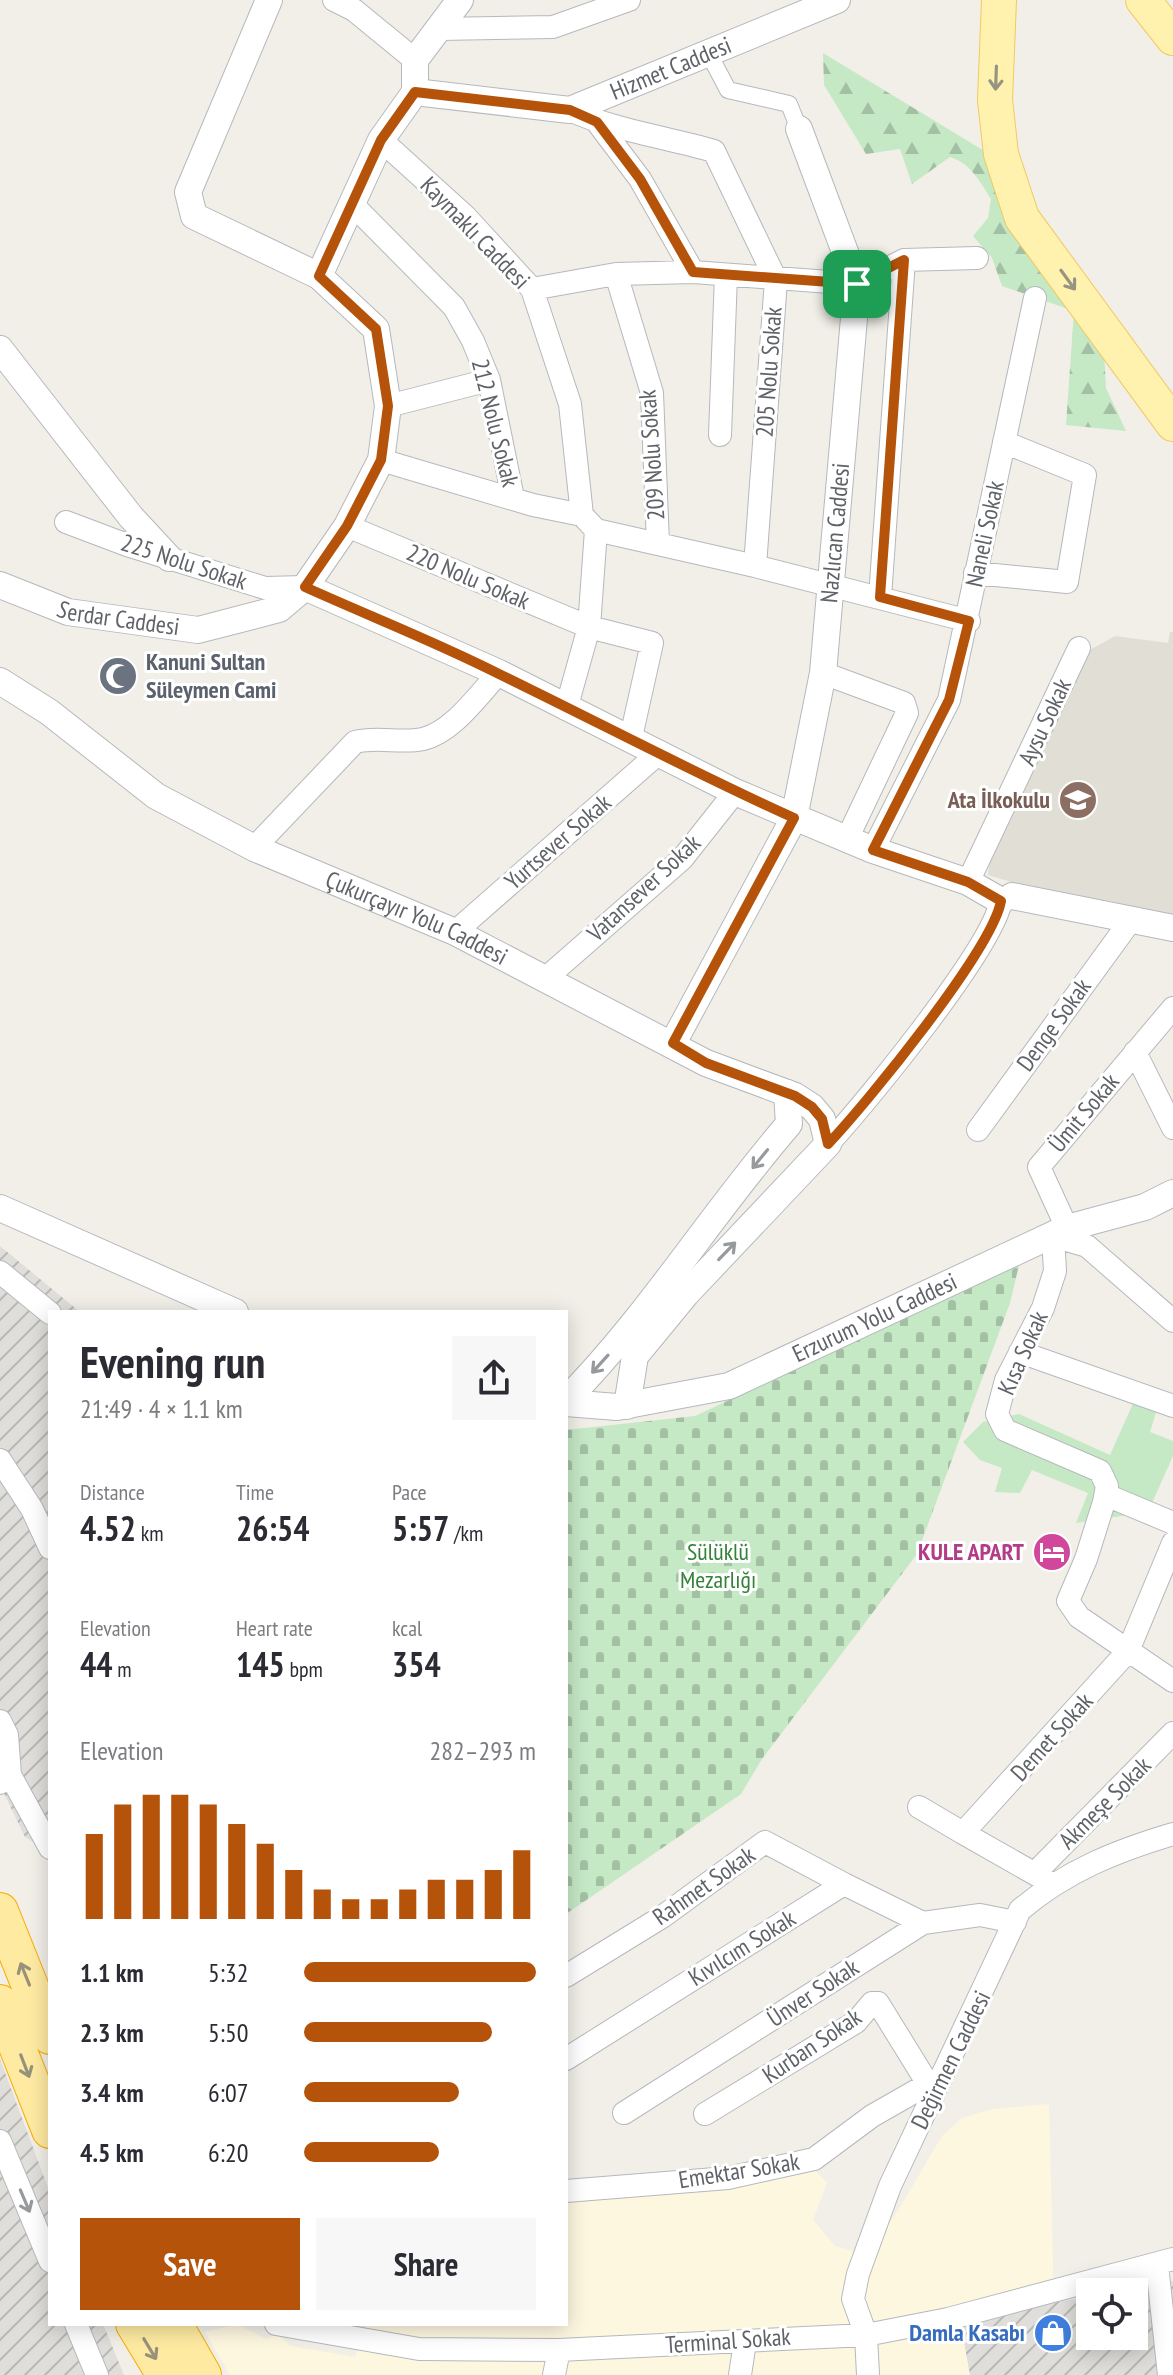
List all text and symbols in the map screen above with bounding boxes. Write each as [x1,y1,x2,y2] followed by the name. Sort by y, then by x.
[605,29,736,107] street label: Hizmet Caddesi
[988,64,1003,91] one-way arrow
[414,170,537,295] street label: Kaymaklı Caddesi
[823,250,891,318] pin
[835,262,879,306] icon: arrive
[1060,269,1076,291] one-way arrow
[748,305,789,438] street label: 205 Nolu Sokak
[465,356,527,491] street label: 212 Nolu Sokak
[631,388,672,521] street label: 209 Nolu Sokak
[813,462,856,604] street label: Nazlıcan Caddesi
[958,477,1011,590] street label: Naneli Sokak
[117,527,252,597] street label: 225 Nolu Sokak
[402,537,535,617] street label: 220 Nolu Sokak
[53,593,181,642] street label: Serdar Caddesi
[146,646,276,705] place label: Kanuni Sultan Süleymen Cami
[97,655,139,697] mosque icon: Kanuni Sultan Süleymen Cami
[1011,673,1078,770] street label: Aysu Sokak
[1057,779,1099,821] school or university icon: Ata İlkokulu
[947,784,1050,815] place label: Ata İlkokulu
[498,786,618,896] street label: Yurtsever Sokak
[580,827,707,949] street label: Vatansever Sokak
[321,864,513,972] street label: Çukurçayır Yolu Caddesi
[1010,972,1098,1077] street label: Denge Sokak
[1042,1066,1126,1159] street label: Ümit Sokak
[751,1148,769,1169] one-way arrow
[717,1241,736,1261] one-way arrow
[787,1266,962,1369] street label: Erzurum Yolu Caddesi
[990,1305,1055,1400] street label: Kısa Sokak
[80,1333,265,1390] text: Evening run
[452,1336,536,1420] button: share
[592,1354,610,1374] one-way arrow
[80,1392,243,1425] text: 21:49 · 4 × 1.1 km
[80,1478,145,1506] text: Distance
[236,1478,274,1506] text: Time
[392,1478,427,1506] text: Pace
[80,1506,136,1550] text: 4.52
[236,1506,310,1550] text: 26:54
[392,1506,449,1550] text: 5:57
[136,1519,164,1547] text: km
[449,1519,483,1547] text: /km
[1031,1531,1073,1573] hotel icon: KULE APART
[680,1536,756,1595] park label: Sülüklü Mezarlığı
[918,1536,1025,1567] place label: KULE APART
[80,1614,151,1642] text: Elevation
[236,1614,313,1642] text: Heart rate
[392,1614,422,1642] text: kcal
[80,1642,113,1686] text: 44
[236,1642,285,1686] text: 145
[392,1642,441,1686] text: 354
[113,1655,132,1683] text: m
[285,1655,323,1683] text: bpm
[1004,1685,1100,1787] street label: Demet Sokak
[80,1734,163,1767] text: Elevation
[430,1734,536,1767] text: 282–293 m
[1052,1749,1158,1855] street label: Akmeşe Sokak
[647,1839,761,1932] street label: Rahmet Sokak
[682,1902,802,1993] street label: Kıvılcım Sokak
[761,1951,865,2034] street label: Ünver Sokak
[80,1956,144,1989] text: 1.1 km
[208,1956,248,1989] text: 5:32
[17,1962,31,1987] one-way arrow
[904,1986,997,2134] street label: Değirmen Caddesi
[756,2001,868,2090] street label: Kurban Sokak
[80,2016,144,2049] text: 2.3 km
[208,2016,248,2049] text: 5:50
[19,2053,33,2078] one-way arrow
[80,2076,144,2109] text: 3.4 km
[208,2076,248,2109] text: 6:07
[80,2136,144,2169] text: 4.5 km
[208,2136,248,2169] text: 6:20
[676,2146,802,2195] street label: Emektar Sokak
[19,2188,33,2213] one-way arrow
[80,2218,300,2310] button: Save
[316,2218,536,2310] button: Share
[1076,2278,1148,2350] map controls
[1076,2278,1148,2350] button: locate
[1032,2312,1074,2354] shop icon: Damla Kasabı
[909,2317,1025,2348] place label: Damla Kasabı
[664,2321,792,2360] street label: Terminal Sokak
[142,2338,158,2361] one-way arrow

